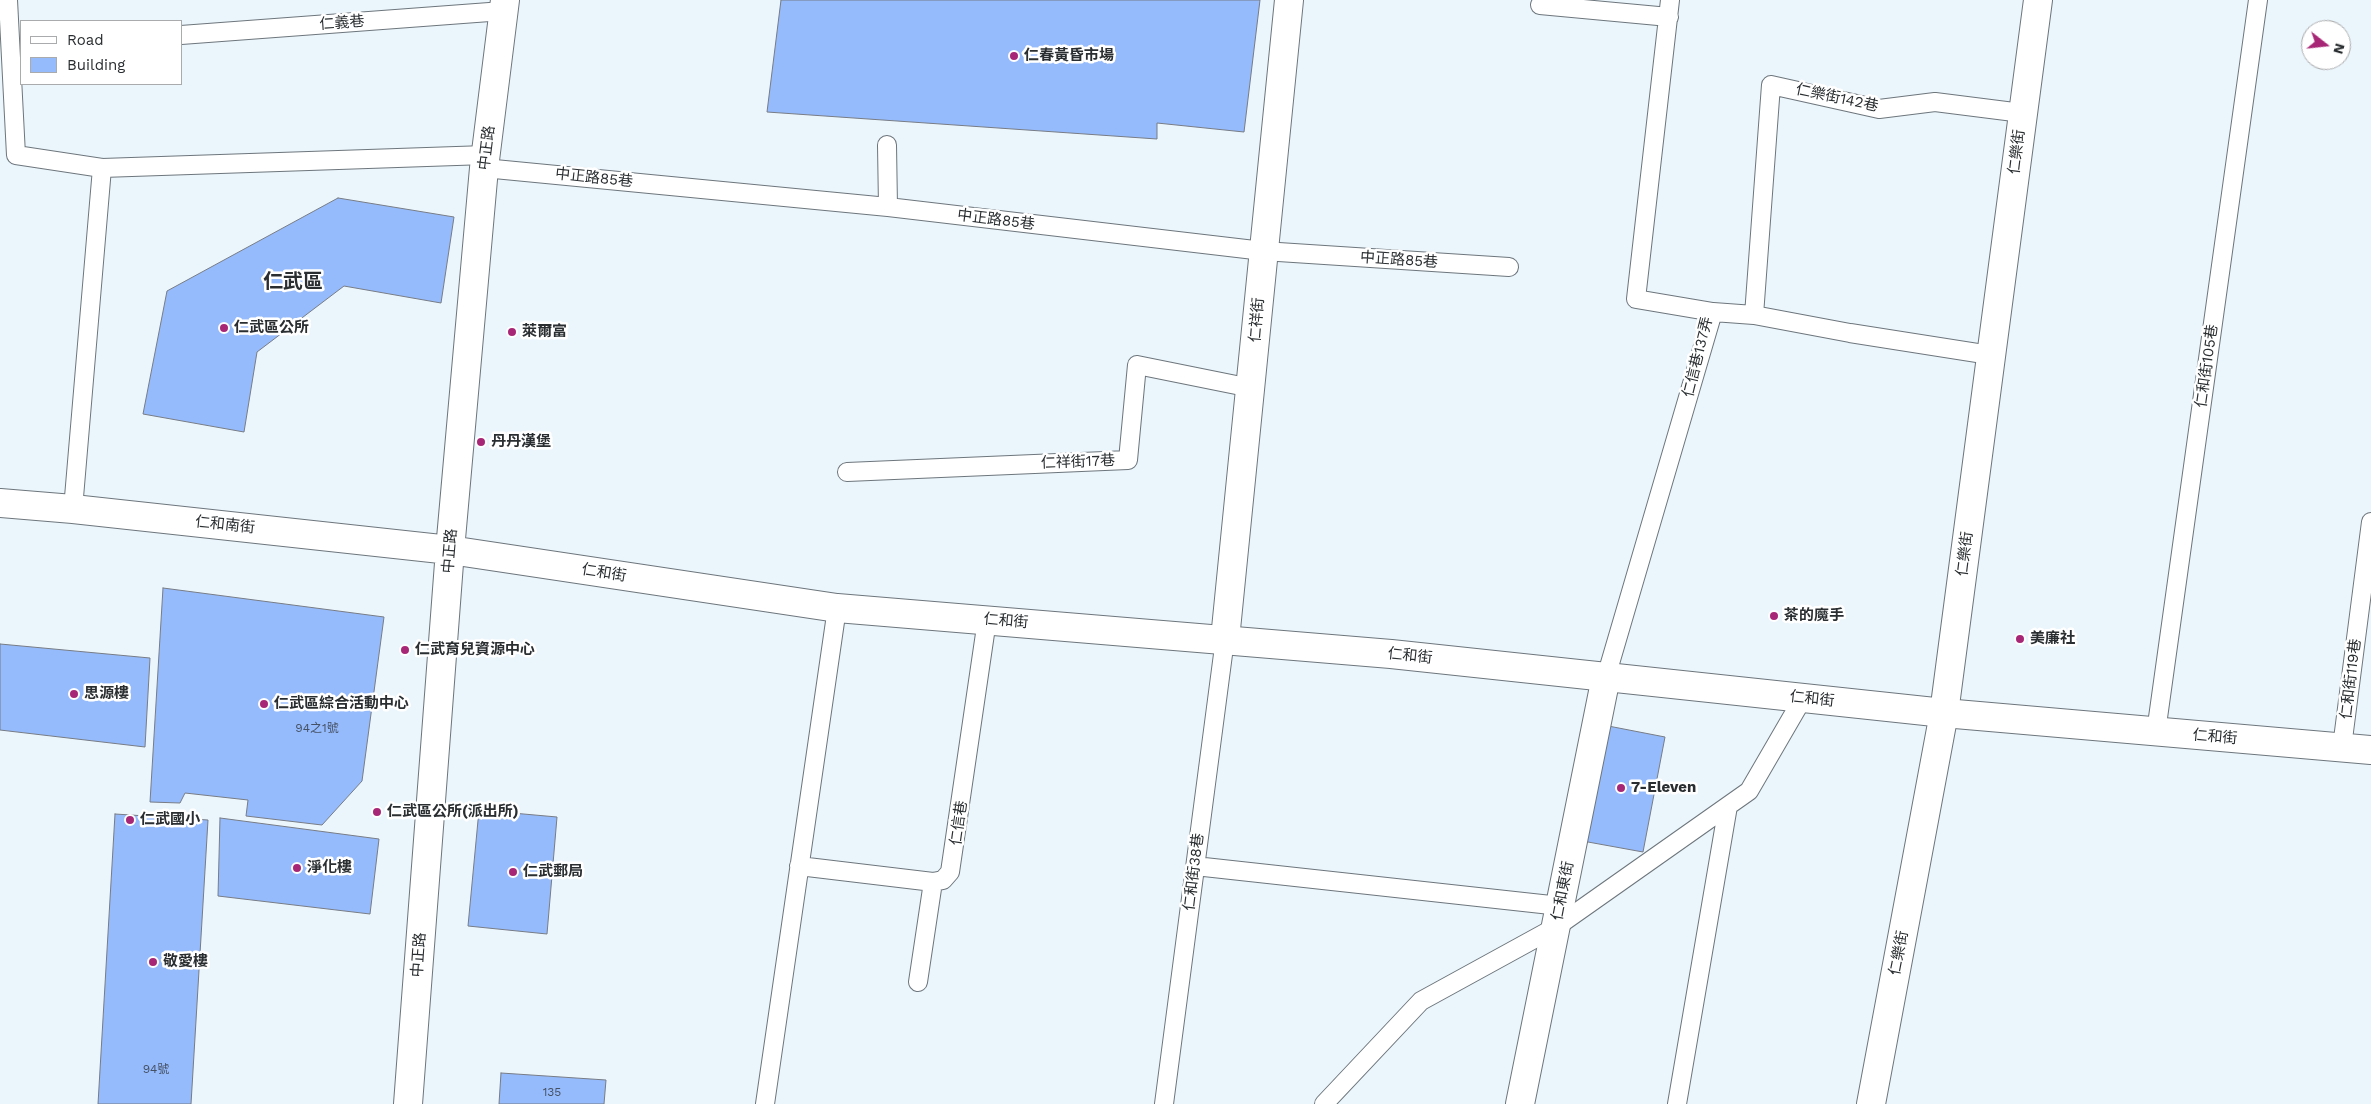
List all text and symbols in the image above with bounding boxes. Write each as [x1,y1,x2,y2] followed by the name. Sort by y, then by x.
[319,12,365,34] street label: 仁義巷
[20,20,182,85] legend
[2301,20,2351,70] north arrow
[67,31,104,49] text: Road
[2330,42,2349,56] text: N
[1024,47,1114,65] place label: 仁春黃昏市場
[1008,50,1020,62] marker: 仁春黃昏市場
[67,56,125,74] text: Building
[1794,80,1880,116] street label: 仁樂街142巷
[475,125,499,171] street label: 中正路
[2005,129,2029,175] street label: 仁樂街
[554,165,634,191] street label: 中正路85巷
[956,206,1036,234] street label: 中正路85巷
[1359,248,1439,272] street label: 中正路85巷
[263,270,323,294] district label: 仁武區
[1246,297,1268,343] street label: 仁祥街
[1679,315,1717,399] street label: 仁信巷137弄
[234,319,309,337] place label: 仁武區公所
[218,322,230,334] marker: 仁武區公所
[522,323,567,341] place label: 萊爾富
[2192,323,2222,409] street label: 仁和街105巷
[506,326,518,338] marker: 萊爾富
[491,433,551,451] place label: 丹丹漢堡
[475,436,487,448] marker: 丹丹漢堡
[1041,452,1115,472] street label: 仁祥街17巷
[194,513,256,537] street label: 仁和南街
[439,528,461,574] street label: 中正路
[1953,531,1977,577] street label: 仁樂街
[580,561,628,585] street label: 仁和街
[1784,607,1844,625] place label: 茶的魔手
[983,610,1029,632] street label: 仁和街
[1768,610,1780,622] marker: 茶的魔手
[2030,630,2075,648] place label: 美廉社
[2014,633,2026,645] marker: 美廉社
[2337,638,2365,720] street label: 仁和街119巷
[415,641,535,659] place label: 仁武育兒資源中心
[399,644,411,656] marker: 仁武育兒資源中心
[1387,645,1433,667] street label: 仁和街
[84,685,129,703] place label: 思源樓
[68,688,80,700] marker: 思源樓
[1789,688,1835,710] street label: 仁和街
[274,695,409,713] place label: 仁武區綜合活動中心
[258,698,270,710] marker: 仁武區綜合活動中心
[295,721,339,735] house number: 94之1號
[2192,726,2238,748] street label: 仁和街
[1631,779,1696,797] place label: 7-Eleven
[1615,782,1627,794] marker: 7-Eleven
[947,799,971,847] street label: 仁信巷
[387,803,519,821] place label: 仁武區公所(派出所)
[371,806,383,818] marker: 仁武區公所(派出所)
[140,811,200,829] place label: 仁武國小
[124,814,136,826] marker: 仁武國小
[1180,832,1208,912] street label: 仁和街38巷
[307,859,352,877] place label: 淨化樓
[1548,860,1578,922] street label: 仁和東街
[291,862,303,874] marker: 淨化樓
[523,863,583,881] place label: 仁武郵局
[507,866,519,878] marker: 仁武郵局
[1886,929,1912,977] street label: 仁樂街
[408,932,430,978] street label: 中正路
[163,953,208,971] place label: 敬愛樓
[147,956,159,968] marker: 敬愛樓
[143,1062,169,1076] house number: 94號
[543,1085,561,1099] house number: 135

